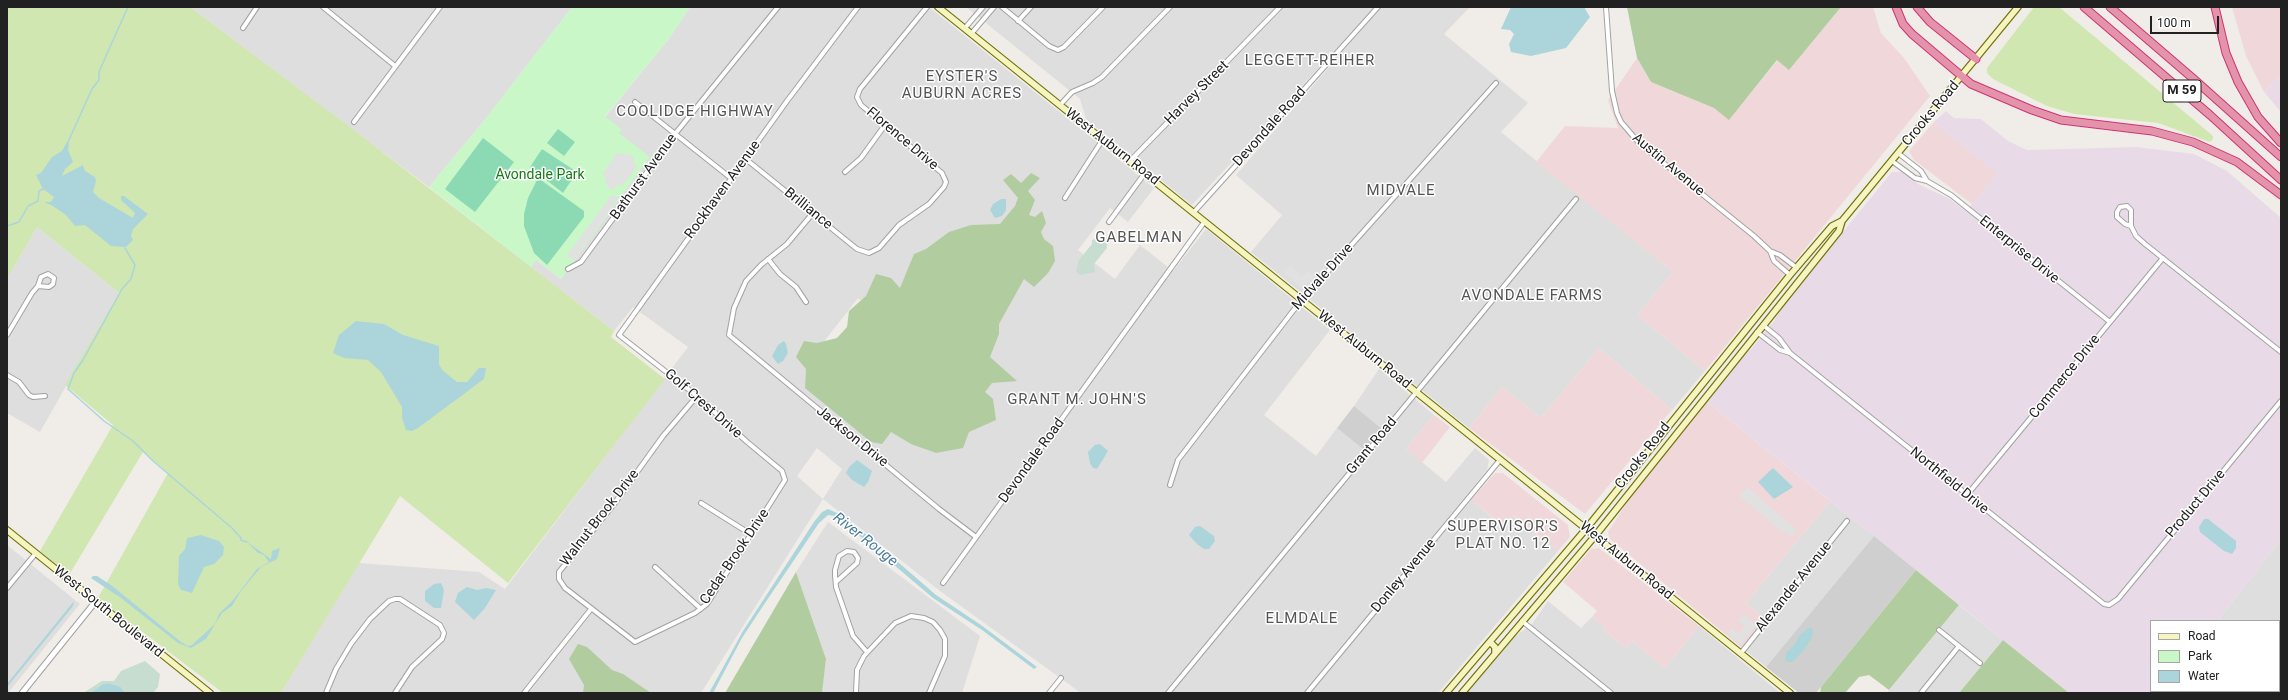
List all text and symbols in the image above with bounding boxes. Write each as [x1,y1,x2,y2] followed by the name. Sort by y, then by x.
[2152,8,2221,34] scale bar
[2157,16,2191,30] text: 100 m
[1245,52,1375,70] district label: LEGGETT-REIHER
[1162,58,1232,128] street label: Harvey Street
[902,68,1022,103] district label: EYSTER'S AUBURN ACRES
[1899,78,1963,150] street label: Crooks Road
[2163,80,2201,102] road number: M 59
[1230,84,1310,170] street label: Devondale Road
[616,103,774,121] district label: COOLIDGE HIGHWAY
[863,104,941,174] street label: Florence Drive
[1061,105,1163,189] street label: West Auburn Road
[1629,130,1707,200] street label: Austin Avenue
[607,131,681,223] street label: Bathurst Avenue
[682,138,764,242] street label: Rockhaven Avenue
[495,167,585,183] park label: Avondale Park
[1366,182,1436,200] district label: MIDVALE
[780,184,836,234] street label: Brilliance
[1976,213,2062,287] street label: Enterprise Drive
[1095,229,1183,247] district label: GABELMAN
[1289,240,1357,314] street label: Midvale Drive
[1461,287,1603,305] district label: AVONDALE FARMS
[1314,307,1414,393] street label: West Auburn Road
[2026,332,2104,422] street label: Commerce Drive
[661,366,745,442] street label: Golf Crest Drive
[1007,391,1147,409] district label: GRANT M. JOHN'S
[813,403,891,471] street label: Jackson Drive
[1343,414,1401,478] street label: Grant Road
[996,415,1068,507] street label: Devondale Road
[1612,419,1674,493] street label: Crooks Road
[1906,444,1992,518] street label: Northfield Drive
[557,466,643,570] street label: Walnut Brook Drive
[2163,466,2229,542] street label: Product Drive
[697,506,773,608] street label: Cedar Brook Drive
[829,509,901,571] water label: River Rouge
[1447,518,1559,553] district label: SUPERVISOR'S PLAT NO. 12
[1576,518,1676,604] street label: West Auburn Road
[1368,536,1440,616] street label: Donley Avenue
[1752,538,1836,636] street label: Alexander Avenue
[50,562,166,662] street label: West South Boulevard
[1266,610,1338,628] district label: ELMDALE
[2150,620,2280,692] legend
[2188,629,2216,643] text: Road
[2188,649,2212,663] text: Park
[2188,669,2219,683] text: Water

